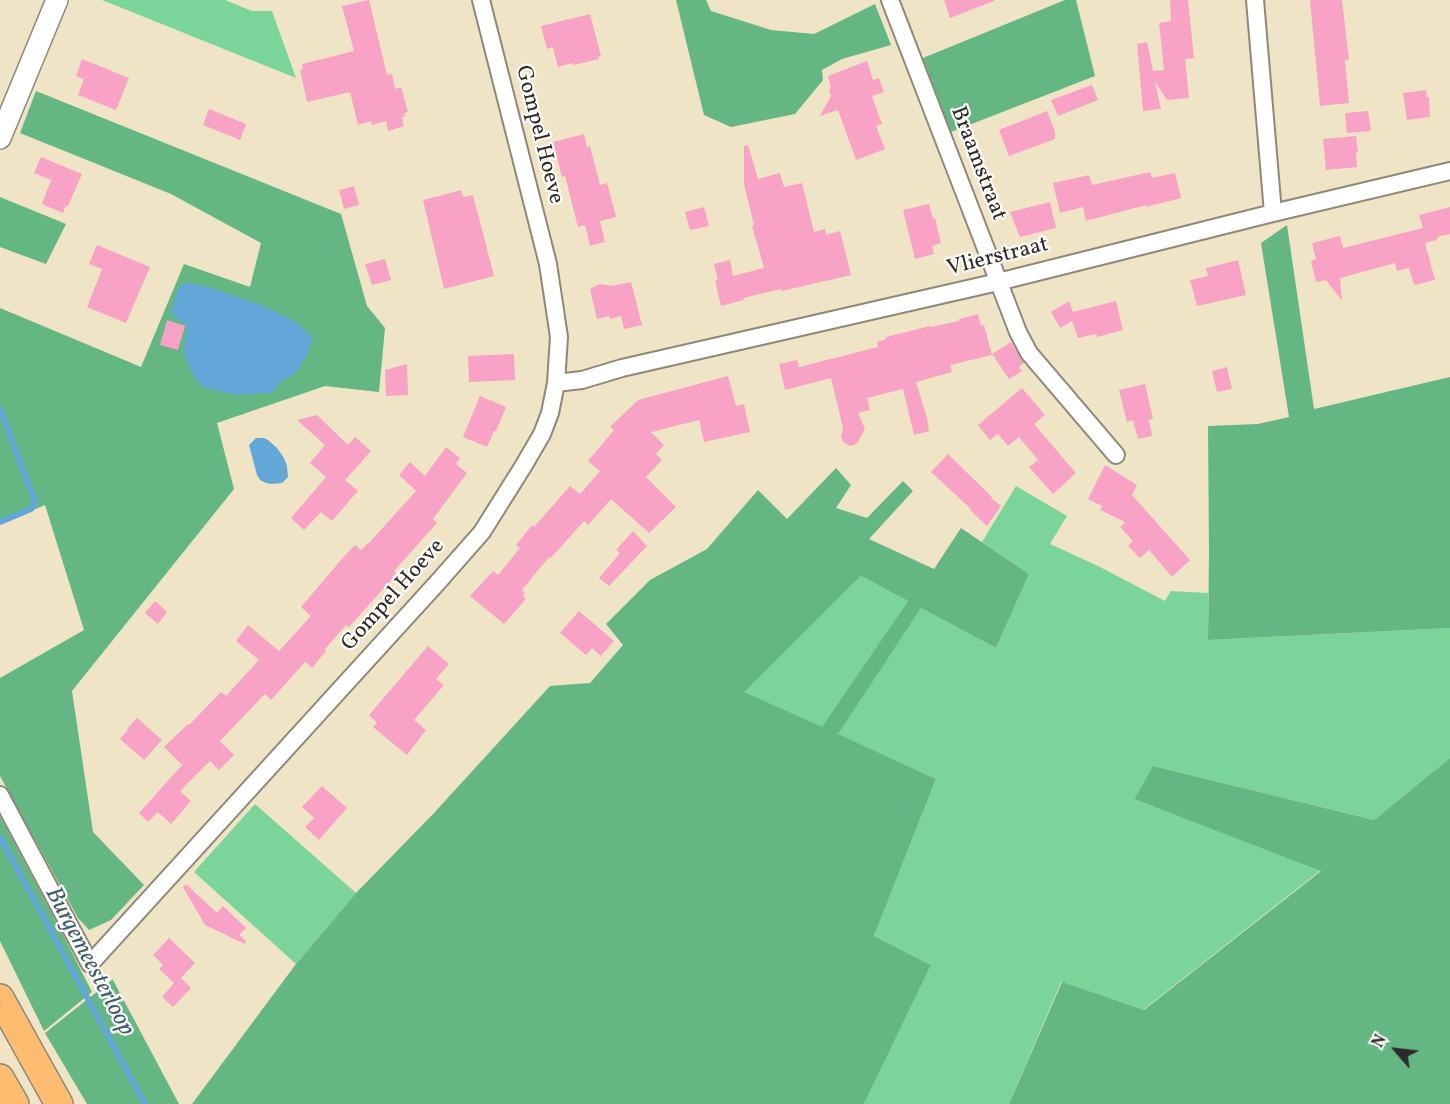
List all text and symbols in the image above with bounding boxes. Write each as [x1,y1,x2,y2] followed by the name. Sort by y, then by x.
[508,63,568,207] street label: Gompel Hoeve
[943,103,1011,225] street label: Braamstraat
[945,233,1051,283] street label: Vlierstraat
[337,535,451,657] street label: Gompel Hoeve
[37,883,139,1041] water label: Burgemeesterloop
[1366,1020,1426,1080] north arrow
[1368,1031,1393,1052] text: N

